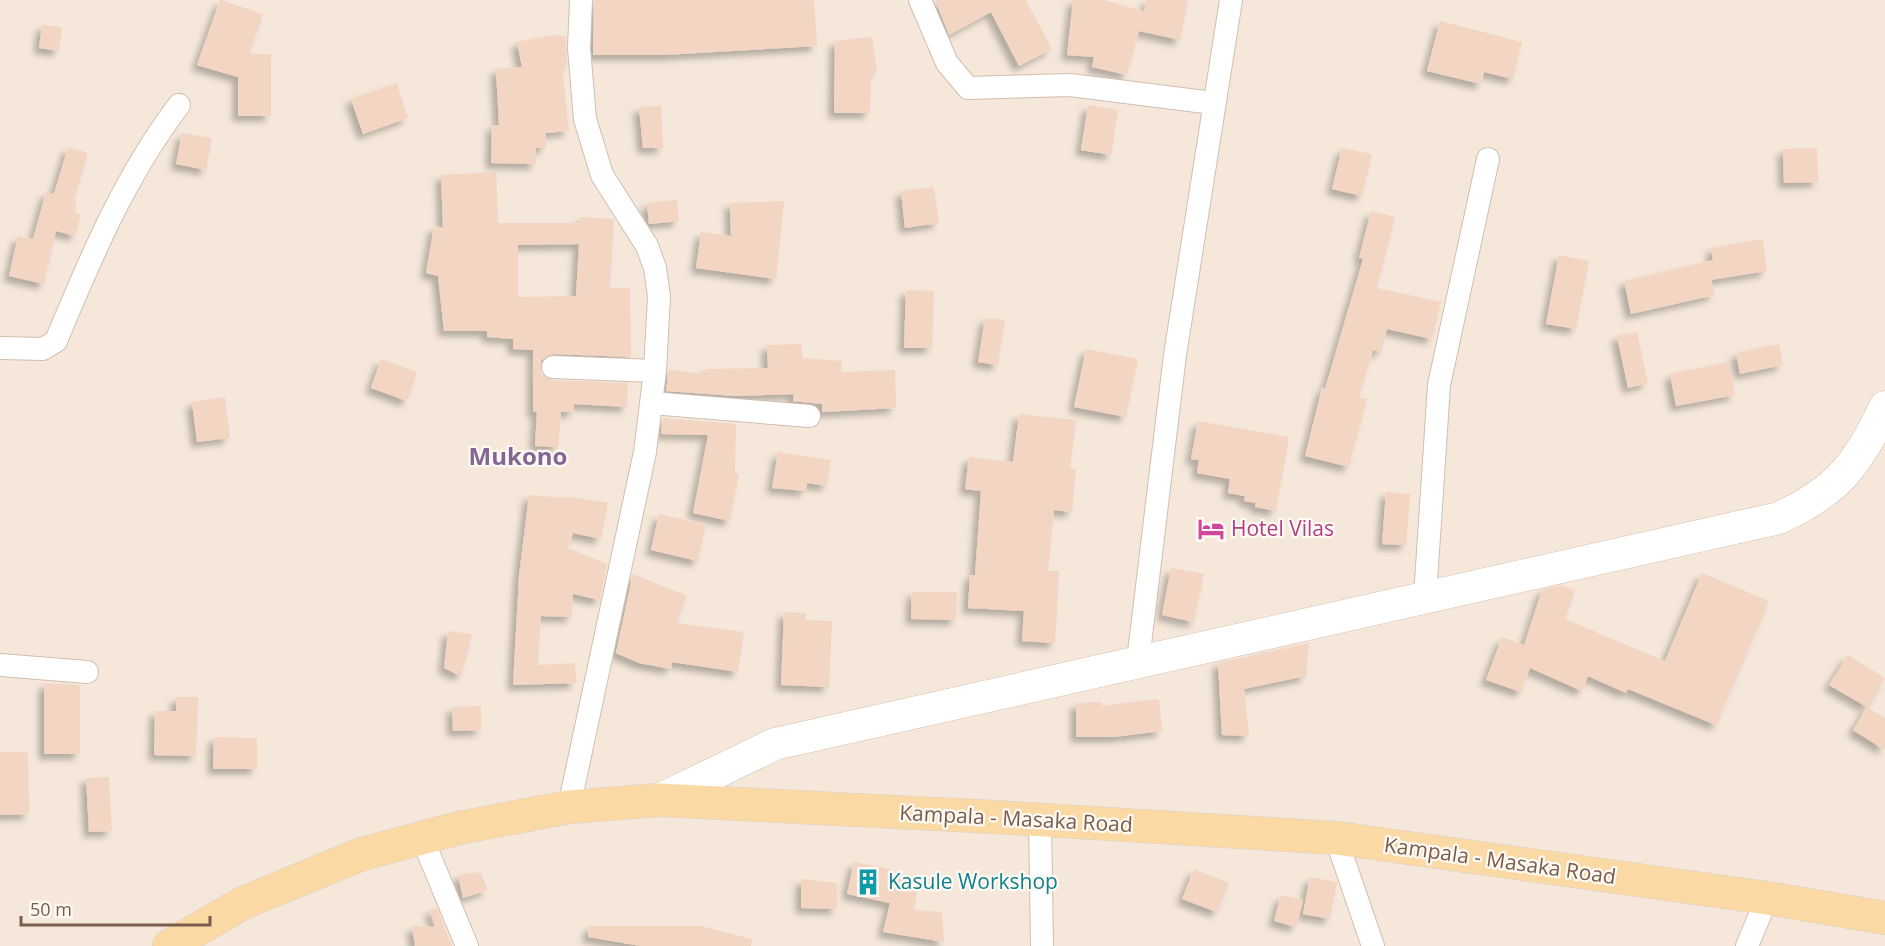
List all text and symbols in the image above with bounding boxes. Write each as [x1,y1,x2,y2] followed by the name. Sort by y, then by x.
[469,439,567,472] district label: Mukono
[1196,514,1226,544] hotel icon: Hotel Vilas
[1231,514,1334,542] place label: Hotel Vilas
[899,798,1133,838] street label: Kampala - Masaka Road
[1383,830,1618,890] street label: Kampala - Masaka Road
[853,867,883,897] building icon: Kasule Workshop
[888,867,1058,895] place label: Kasule Workshop
[21,889,210,927] scale bar
[30,897,72,921] text: 50 m

